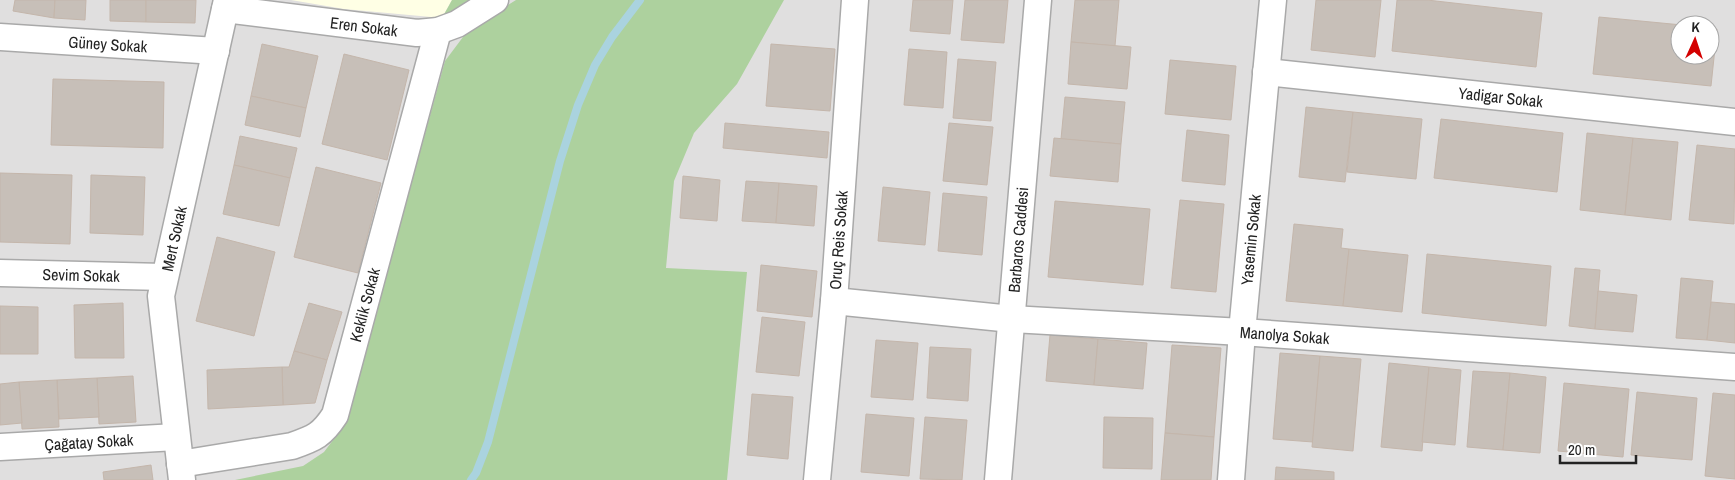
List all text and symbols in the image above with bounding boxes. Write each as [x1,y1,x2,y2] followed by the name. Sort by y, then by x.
[329,11,399,42] street label: Eren Sokak
[1670,15,1720,65] north arrow
[1691,18,1701,36] text: K
[68,30,148,58] street label: Güney Sokak
[1457,82,1545,113] street label: Yadigar Sokak
[1003,186,1033,293] street label: Barbaros Caddesi
[824,189,853,290] street label: Oruç Reis Sokak
[1235,193,1266,286] street label: Yasemin Sokak
[156,203,192,273] street label: Mert Sokak
[42,263,120,287] street label: Sevim Sokak
[344,265,385,344] street label: Keklik Sokak
[1239,321,1331,349] street label: Manolya Sokak
[44,428,134,455] street label: Çağatay Sokak
[1560,432,1636,464] scale bar
[1568,439,1595,460] text: 20 m

